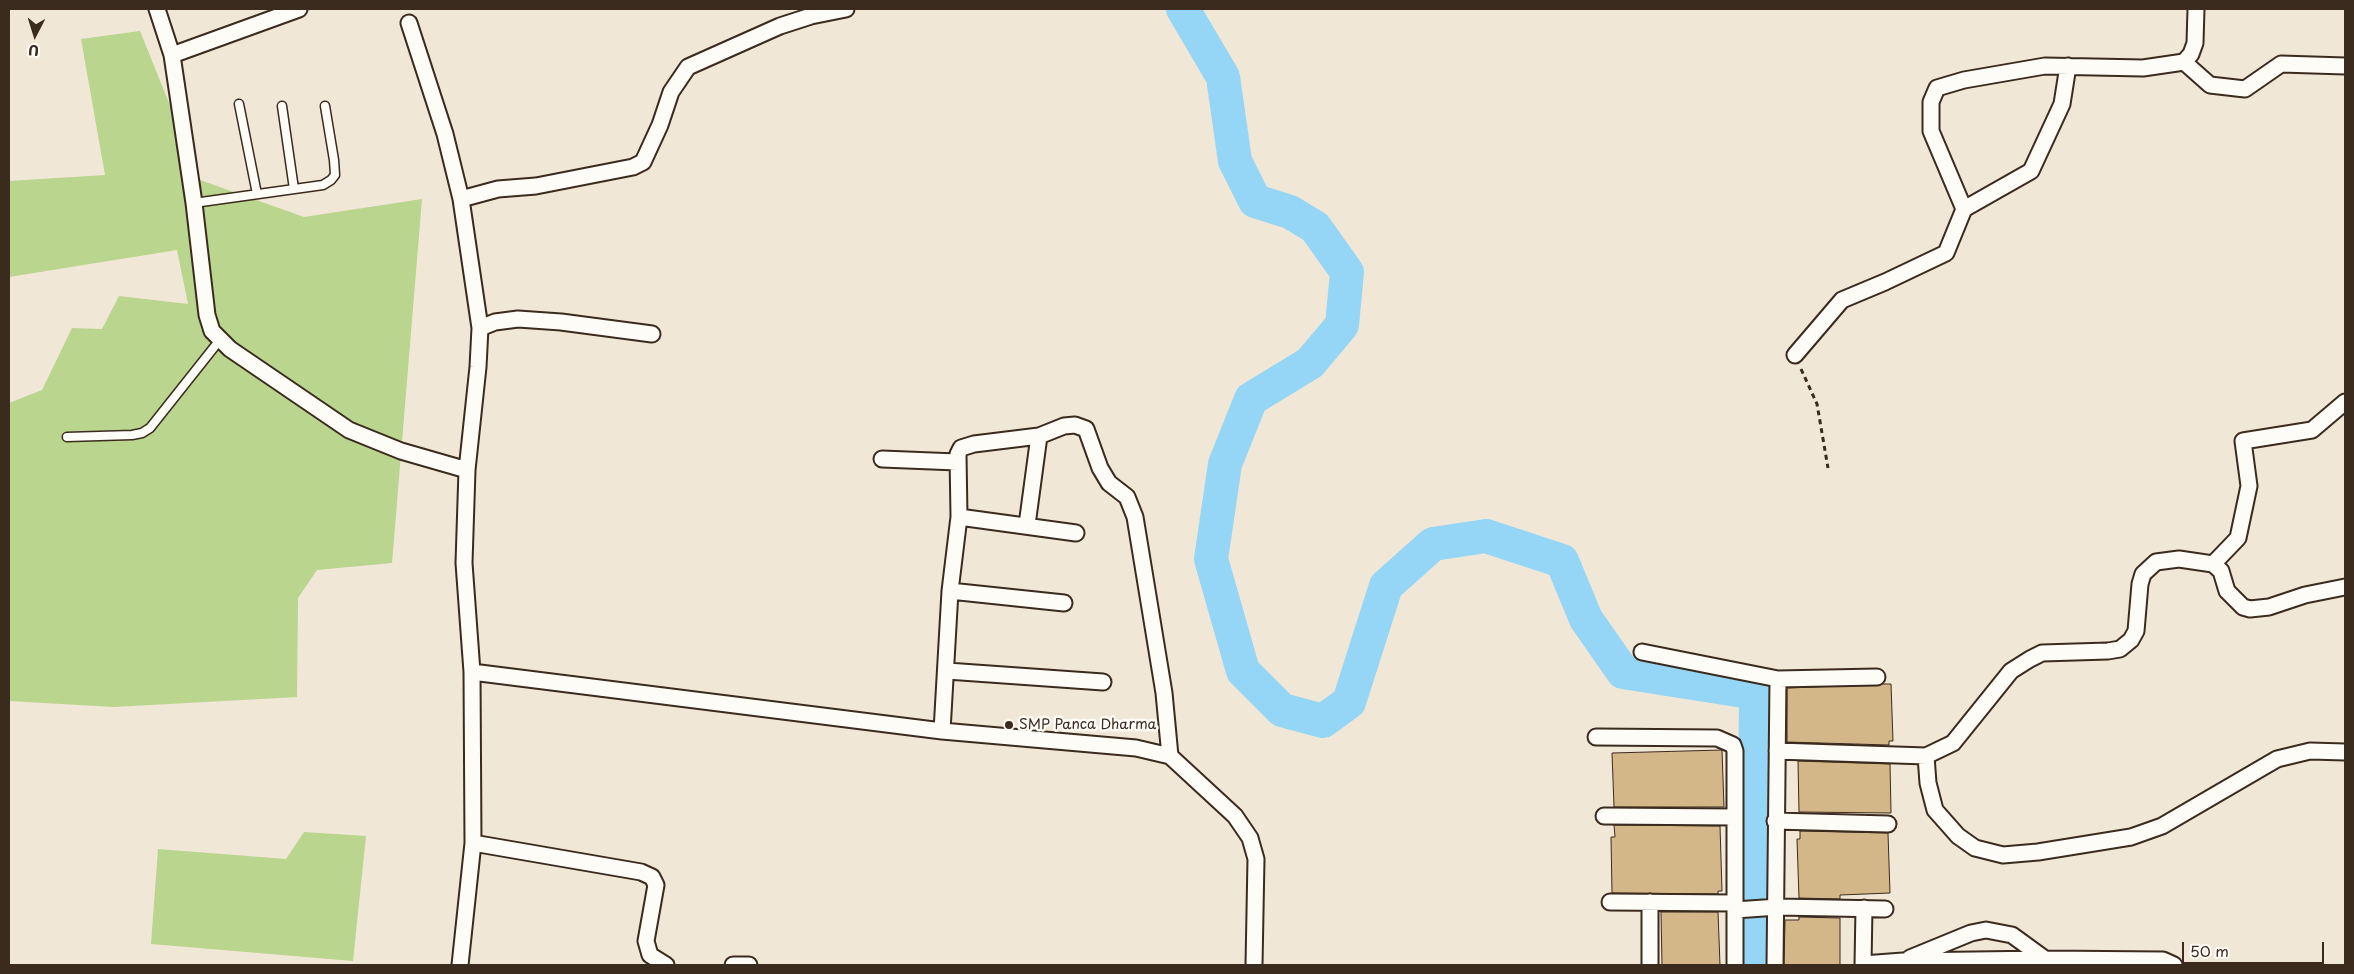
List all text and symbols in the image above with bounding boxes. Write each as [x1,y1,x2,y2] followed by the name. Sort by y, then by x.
[10,10,60,60] north arrow
[27,40,40,61] text: U
[1019,717,1156,733] place label: SMP Panca Dharma
[1003,719,1015,731] marker: SMP Panca Dharma
[2184,932,2326,964] scale bar
[2190,939,2229,962] text: 50 m

